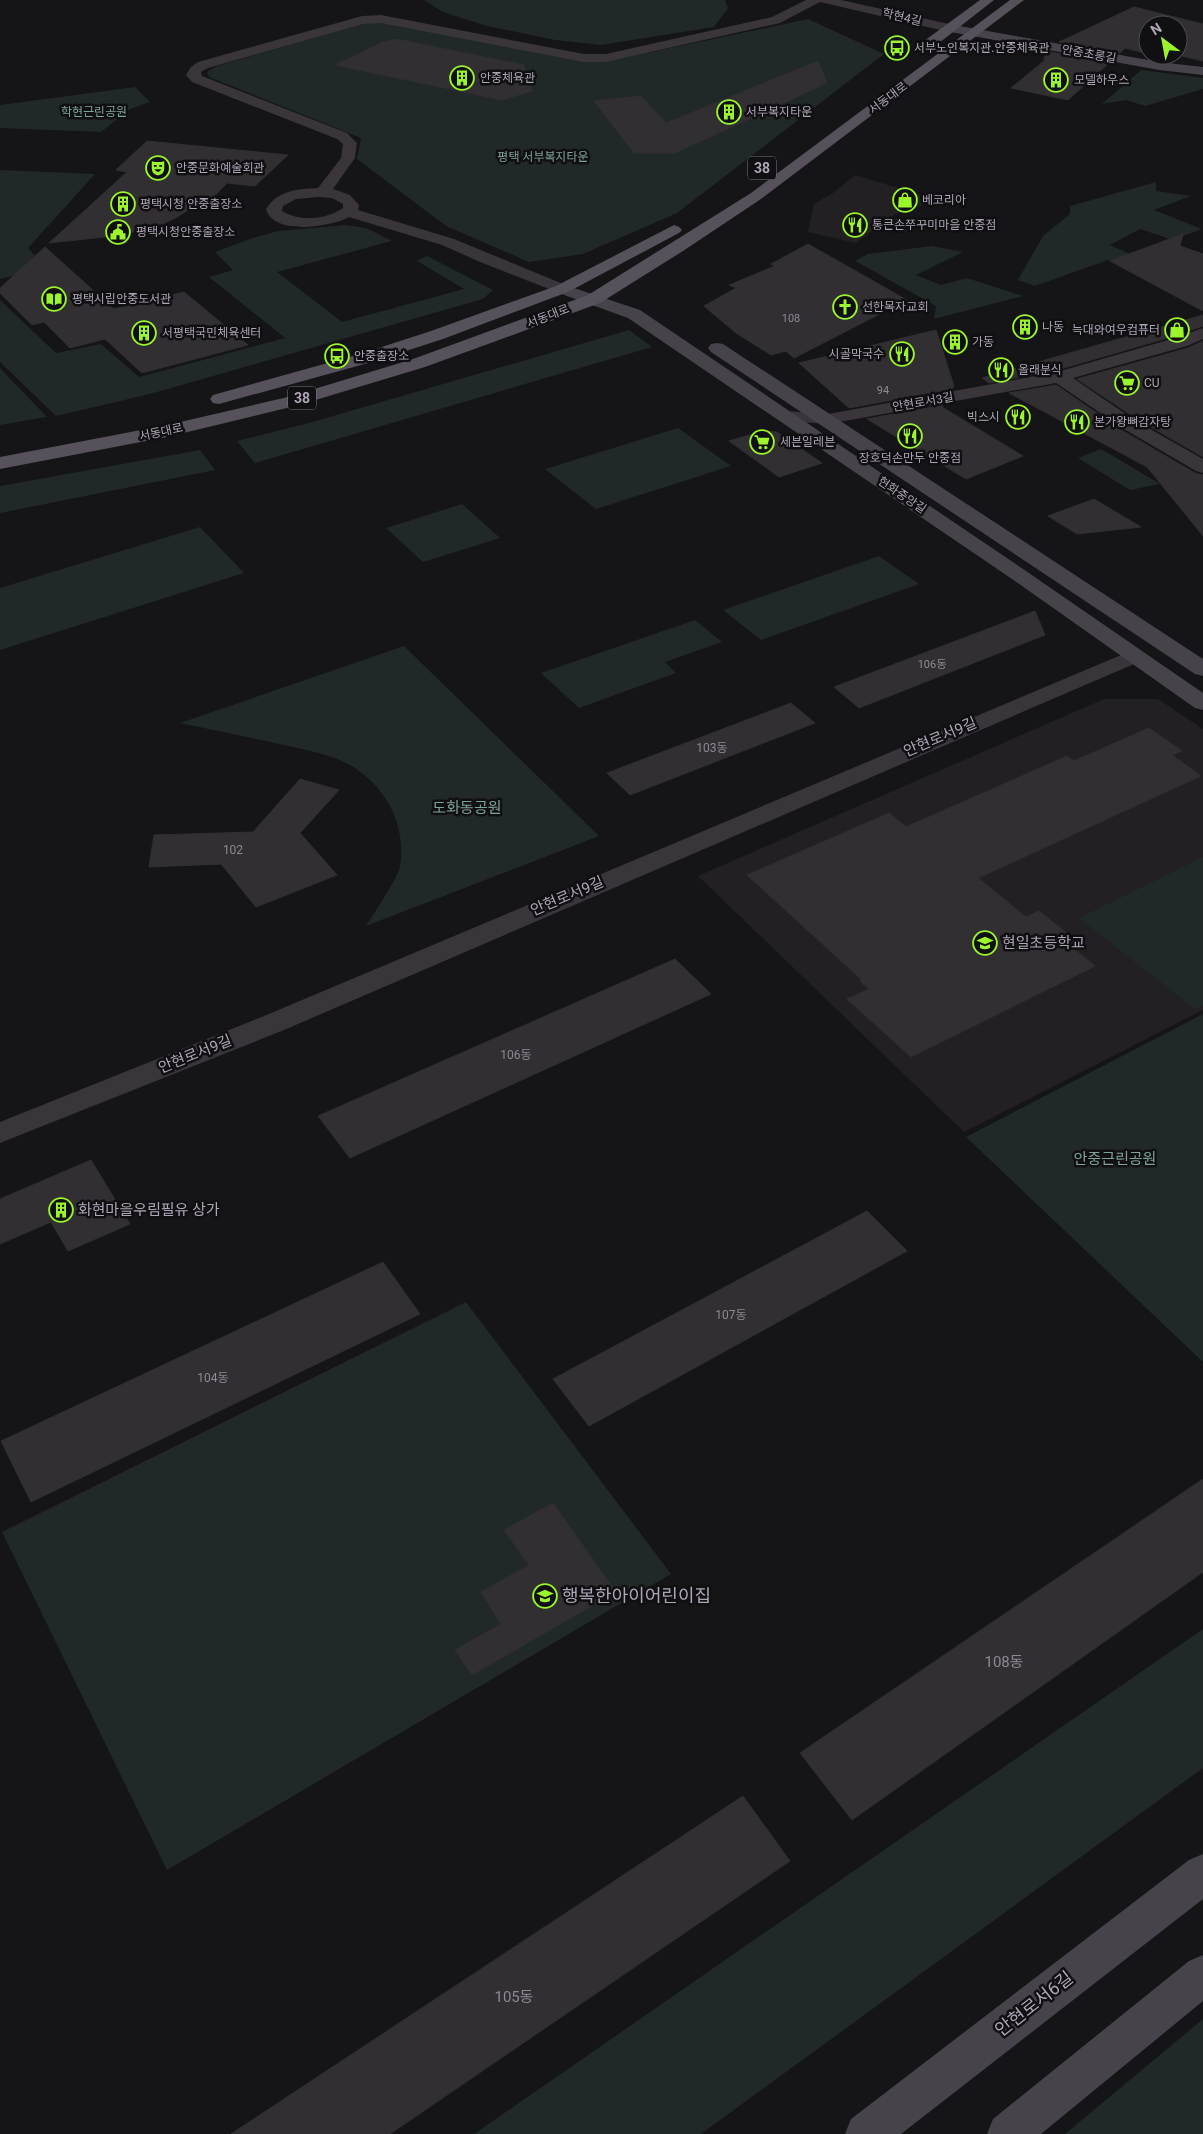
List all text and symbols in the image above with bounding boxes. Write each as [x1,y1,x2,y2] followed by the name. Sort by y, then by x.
[881,6,923,28] street label: 학현4길
[1138,15,1188,65] north arrow
[1148,20,1165,38] text: N
[884,35,910,61] bus stop icon: 서부노인복지관.안중체육관
[914,41,1050,55] place label: 서부노인복지관.안중체육관
[1061,42,1117,66] street label: 안중초롱길
[449,65,475,91] building icon: 안중체육관
[1043,67,1069,93] building icon: 모델하우스
[480,71,535,85] place label: 안중체육관
[1074,73,1129,87] place label: 모델하우스
[866,79,910,117] street label: 서동대로
[716,99,742,125] building icon: 서부복지타운
[61,105,127,119] park label: 학현근린공원
[746,105,812,119] place label: 서부복지타운
[497,150,589,164] park label: 평택 서부복지타운
[145,155,171,181] theatre icon: 안중문화예술회관
[748,156,776,180] road number: 38
[176,161,264,175] place label: 안중문화예술회관
[892,187,918,213] shop icon: 베코리아
[110,191,136,217] building icon: 평택시청 안중출장소
[922,193,966,207] place label: 베코리아
[140,197,242,211] place label: 평택시청 안중출장소
[842,212,868,238] restaurant icon: 통큰손쭈꾸미마을 안중점
[872,218,996,232] place label: 통큰손쭈꾸미마을 안중점
[105,219,131,245] public building icon: 평택시청안중출장소
[136,225,235,239] place label: 평택시청안중출장소
[41,286,67,312] library icon: 평택시립안중도서관
[72,292,171,306] place label: 평택시립안중도서관
[832,294,858,320] church icon: 선한목자교회
[862,300,928,314] place label: 선한목자교회
[525,302,571,330] street label: 서동대로
[782,312,800,325] house number: 108
[1012,314,1038,340] building icon: 나동
[1164,317,1190,343] shop icon: 늑대와여우컴퓨터
[131,320,157,346] building icon: 서평택국민체육센터
[1042,320,1064,334] place label: 나동
[1072,323,1160,337] place label: 늑대와여우컴퓨터
[162,326,261,340] place label: 서평택국민체육센터
[942,329,968,355] building icon: 가동
[972,335,994,349] place label: 가동
[889,341,915,367] restaurant icon: 시골막국수
[324,343,350,369] bus stop icon: 안중출장소
[829,347,884,361] place label: 시골막국수
[354,349,409,363] place label: 안중출장소
[988,357,1014,383] restaurant icon: 올래분식
[1018,363,1062,377] place label: 올래분식
[1114,370,1140,396] supermarket icon: CU
[1144,376,1160,390] place label: CU
[877,384,889,397] house number: 94
[288,386,316,409] road number: 38
[891,390,955,414] street label: 안현로서3길
[1005,404,1031,430] restaurant icon: 빅스시
[1064,409,1090,435] restaurant icon: 본가왕뼈감자탕
[967,410,1000,424] place label: 빅스시
[1094,415,1171,429] place label: 본가왕뼈감자탕
[138,421,184,443] street label: 서동대로
[897,423,923,449] restaurant icon: 장호덕손만두 안중점
[749,429,775,455] supermarket icon: 세븐일레븐
[780,435,835,449] place label: 세븐일레븐
[859,451,961,465] place label: 장호덕손만두 안중점
[875,474,929,516] street label: 현화중앙길
[918,658,946,671] house number: 106동
[901,714,979,760] street label: 안현로서9길
[696,741,728,755] house number: 103동
[432,799,502,817] park label: 도화동공원
[223,843,243,857] house number: 102
[528,873,606,919] street label: 안현로서9길
[972,930,998,956] school or university icon: 현일초등학교
[1002,934,1085,952] place label: 현일초등학교
[156,1031,234,1077] street label: 안현로서9길
[500,1048,532,1062] house number: 106동
[1074,1150,1156,1168] park label: 안중근린공원
[48,1197,74,1223] building icon: 화현마을우림필유 상가
[78,1201,220,1219] place label: 화현마을우림필유 상가
[715,1308,747,1322] house number: 107동
[197,1371,229,1385] house number: 104동
[532,1583,558,1609] school or university icon: 행복한아이어린이집
[562,1585,711,1606] place label: 행복한아이어린이집
[984,1653,1024,1671] house number: 108동
[991,1967,1077,2040] street label: 안현로서6길
[494,1988,534,2006] house number: 105동

